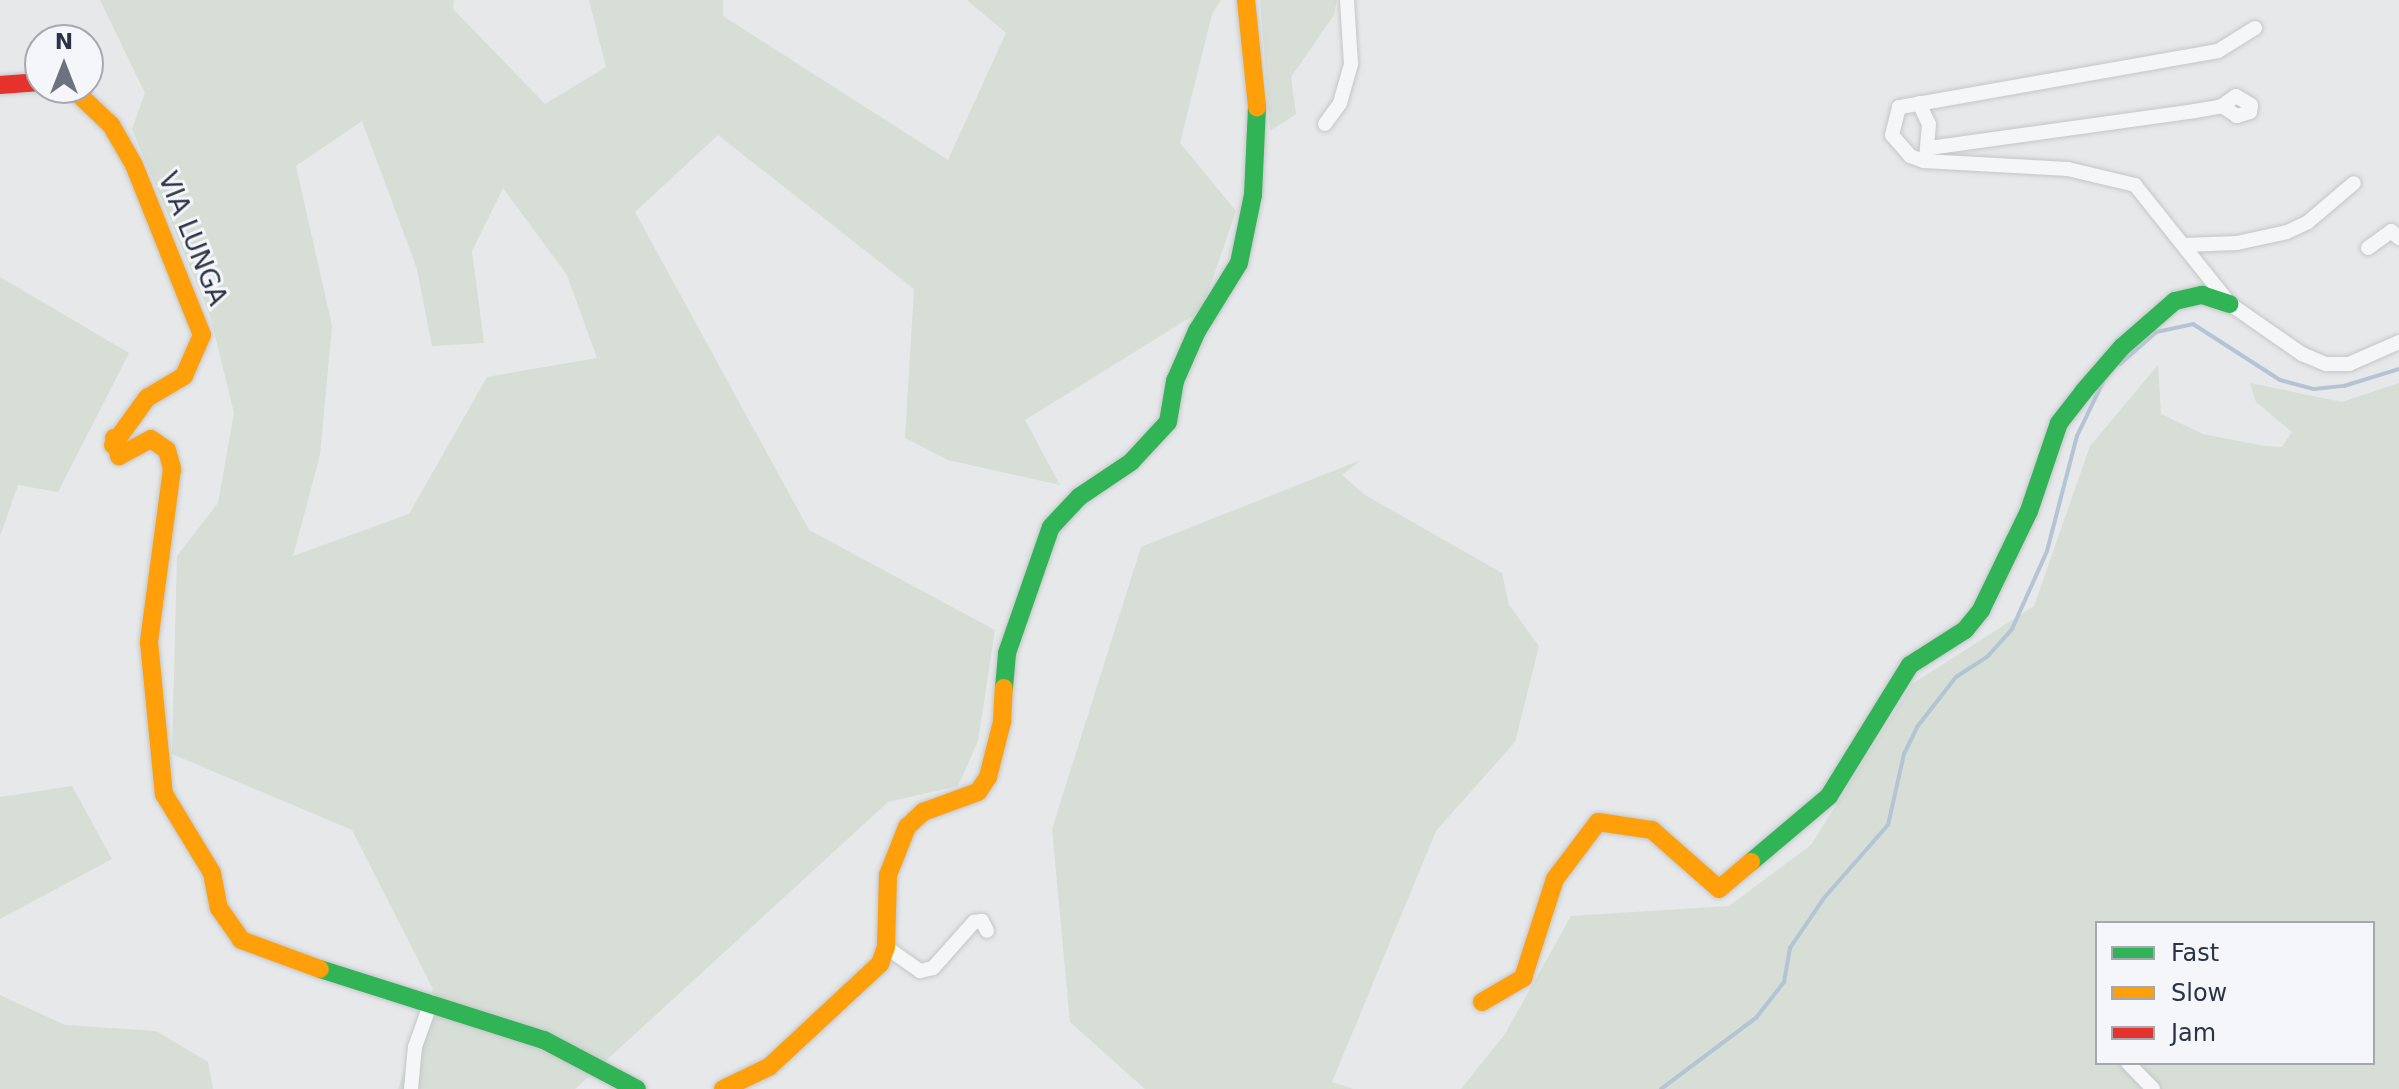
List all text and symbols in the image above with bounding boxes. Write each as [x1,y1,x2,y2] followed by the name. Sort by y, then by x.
[24,24,104,104] north arrow
[55,29,73,54] text: N
[151,168,233,310] street label: VIA LUNGA
[2095,921,2375,1065] legend
[2171,939,2219,967] text: Fast
[2171,979,2227,1007] text: Slow
[2171,1019,2216,1047] text: Jam

